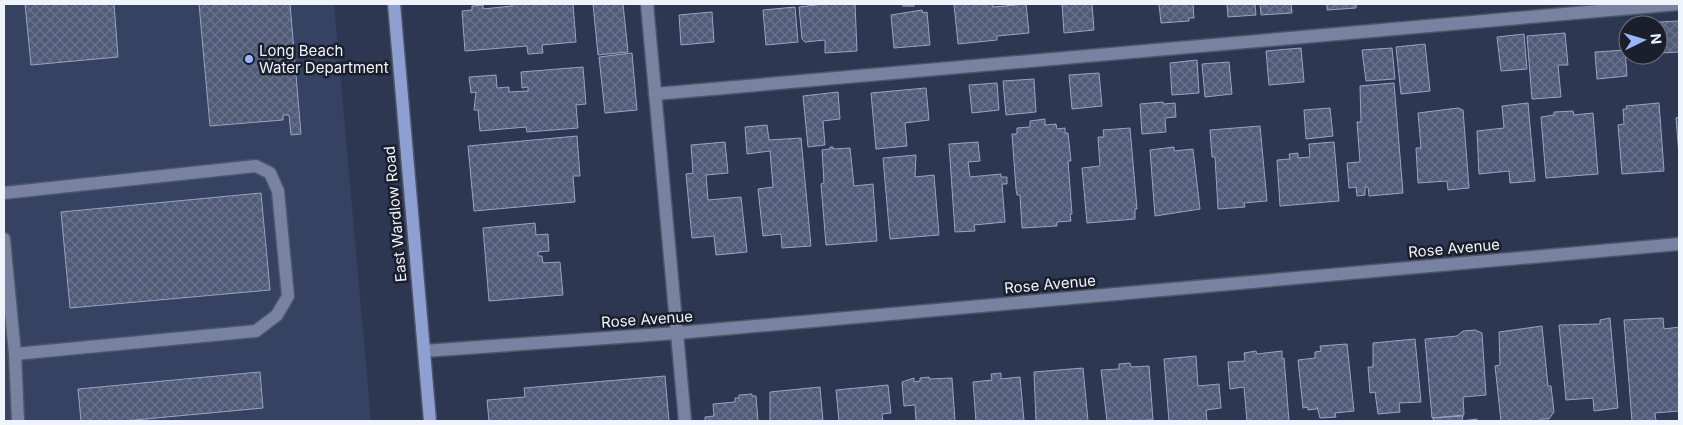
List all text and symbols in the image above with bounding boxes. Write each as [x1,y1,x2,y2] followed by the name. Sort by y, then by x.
[1618,15,1668,65] north arrow
[1648,33,1665,45] text: N
[259,41,389,77] place label: Long Beach Water Department
[243,53,255,65] marker: Long Beach Water Department
[380,145,410,283] street label: East Wardlow Road
[1407,235,1501,261] street label: Rose Avenue
[1003,271,1097,297] street label: Rose Avenue
[600,306,694,332] street label: Rose Avenue

